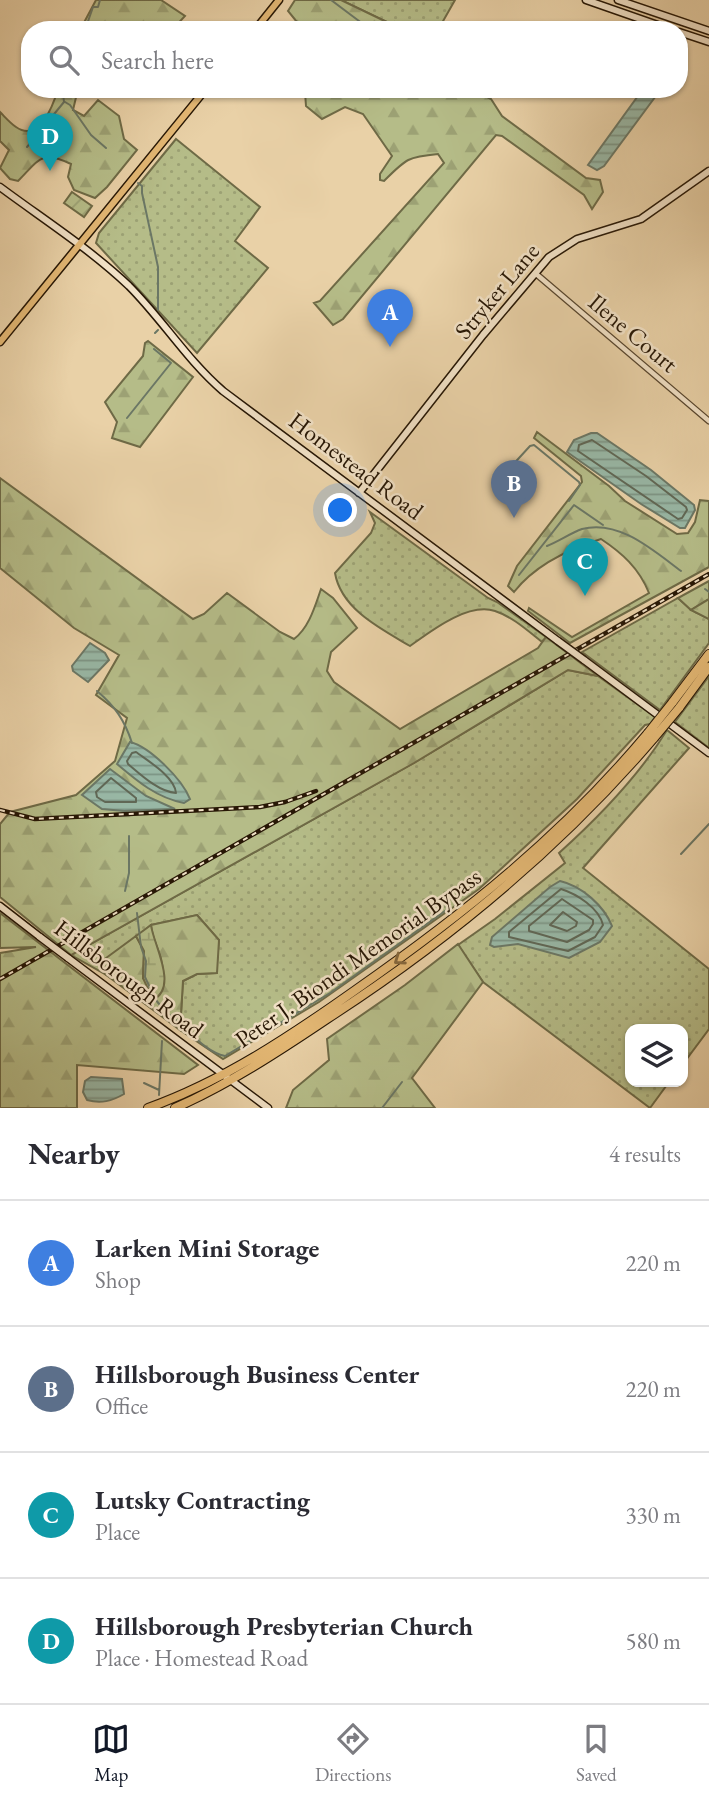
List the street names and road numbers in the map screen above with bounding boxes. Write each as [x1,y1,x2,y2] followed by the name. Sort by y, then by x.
[447,236,546,345] street label: Stryker Lane
[582,286,685,379] street label: Ilene Court
[283,405,430,527] street label: Homestead Road
[229,861,487,1055] street label: Peter J. Biondi Memorial Bypass
[48,912,211,1045] street label: Hillsborough Road

